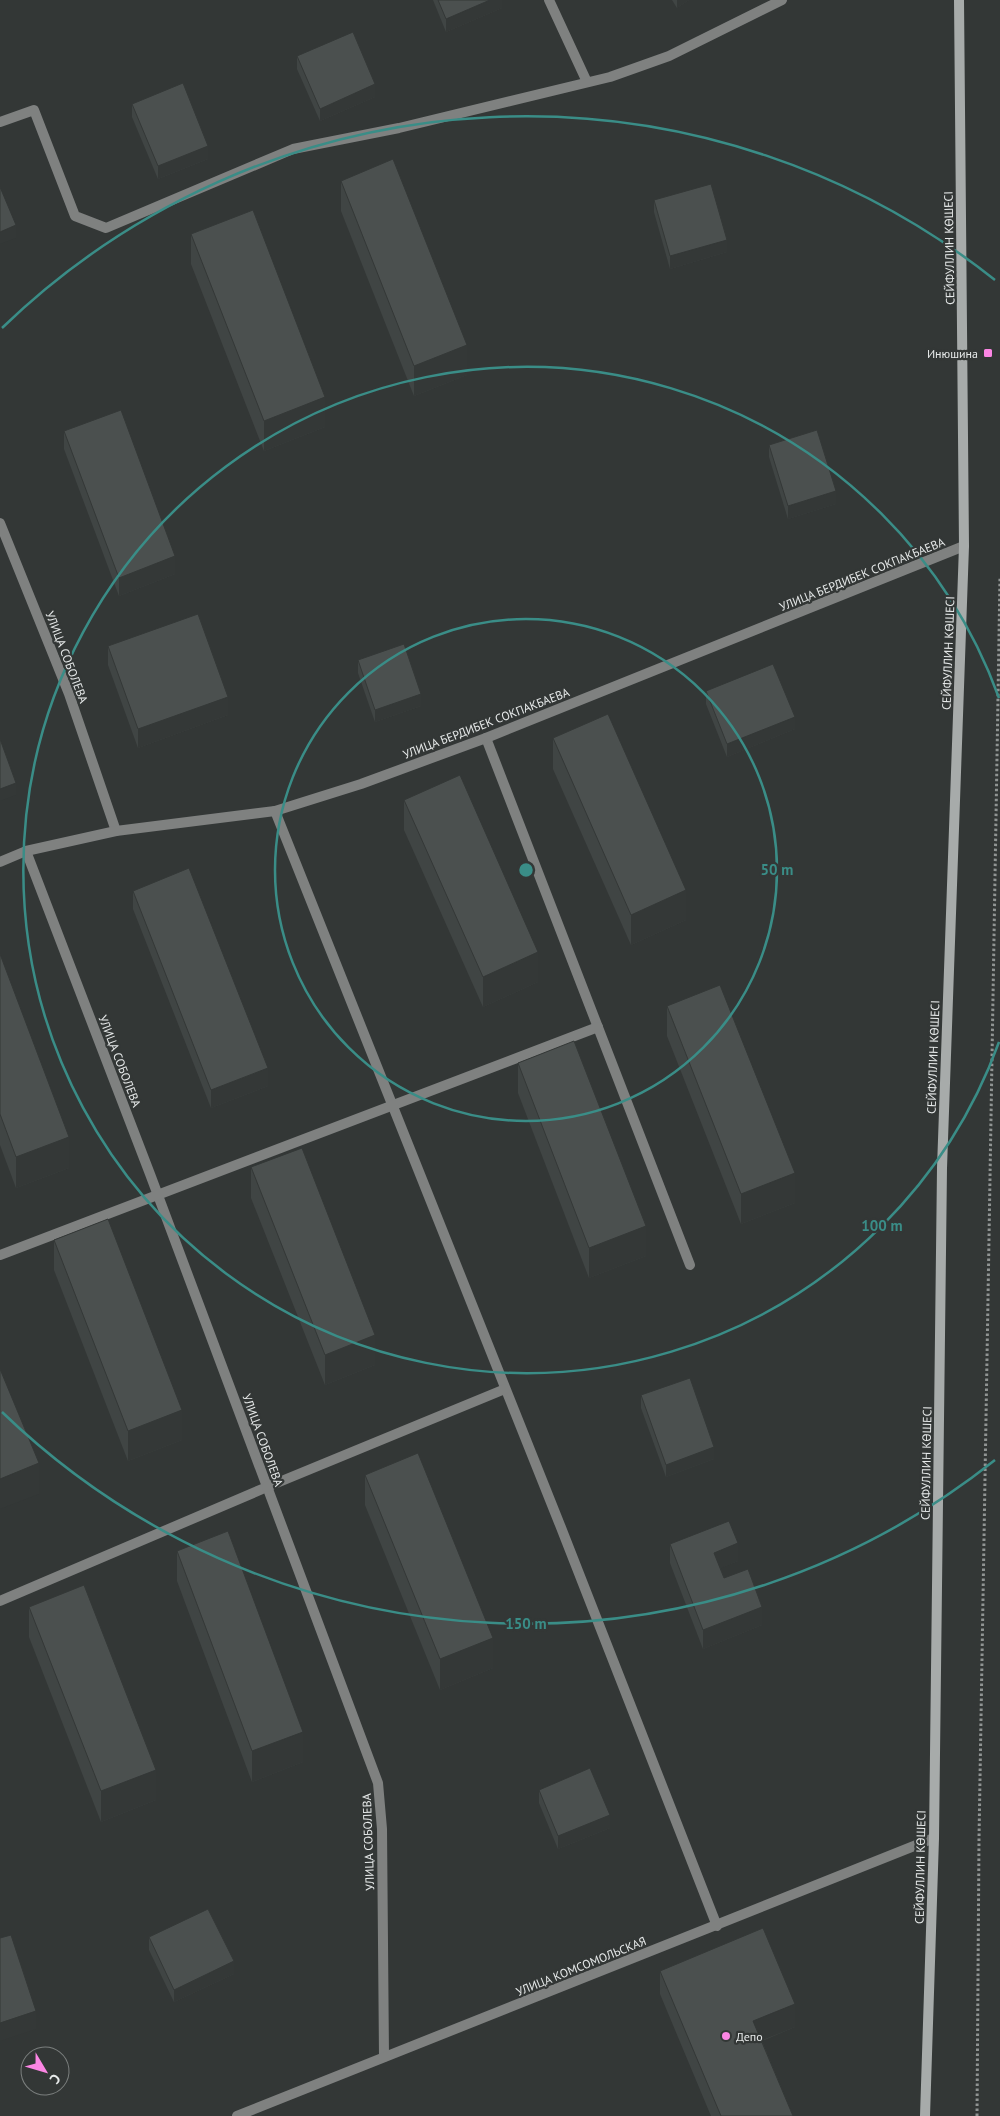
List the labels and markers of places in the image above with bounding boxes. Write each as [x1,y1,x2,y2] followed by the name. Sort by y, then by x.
[927,346,978,361] place label: Инюшина
[982,347,994,359] marker: Инюшина
[517,861,535,879] centre of rings
[736,2029,763,2044] place label: Депо
[720,2030,732,2042] marker: Депо

